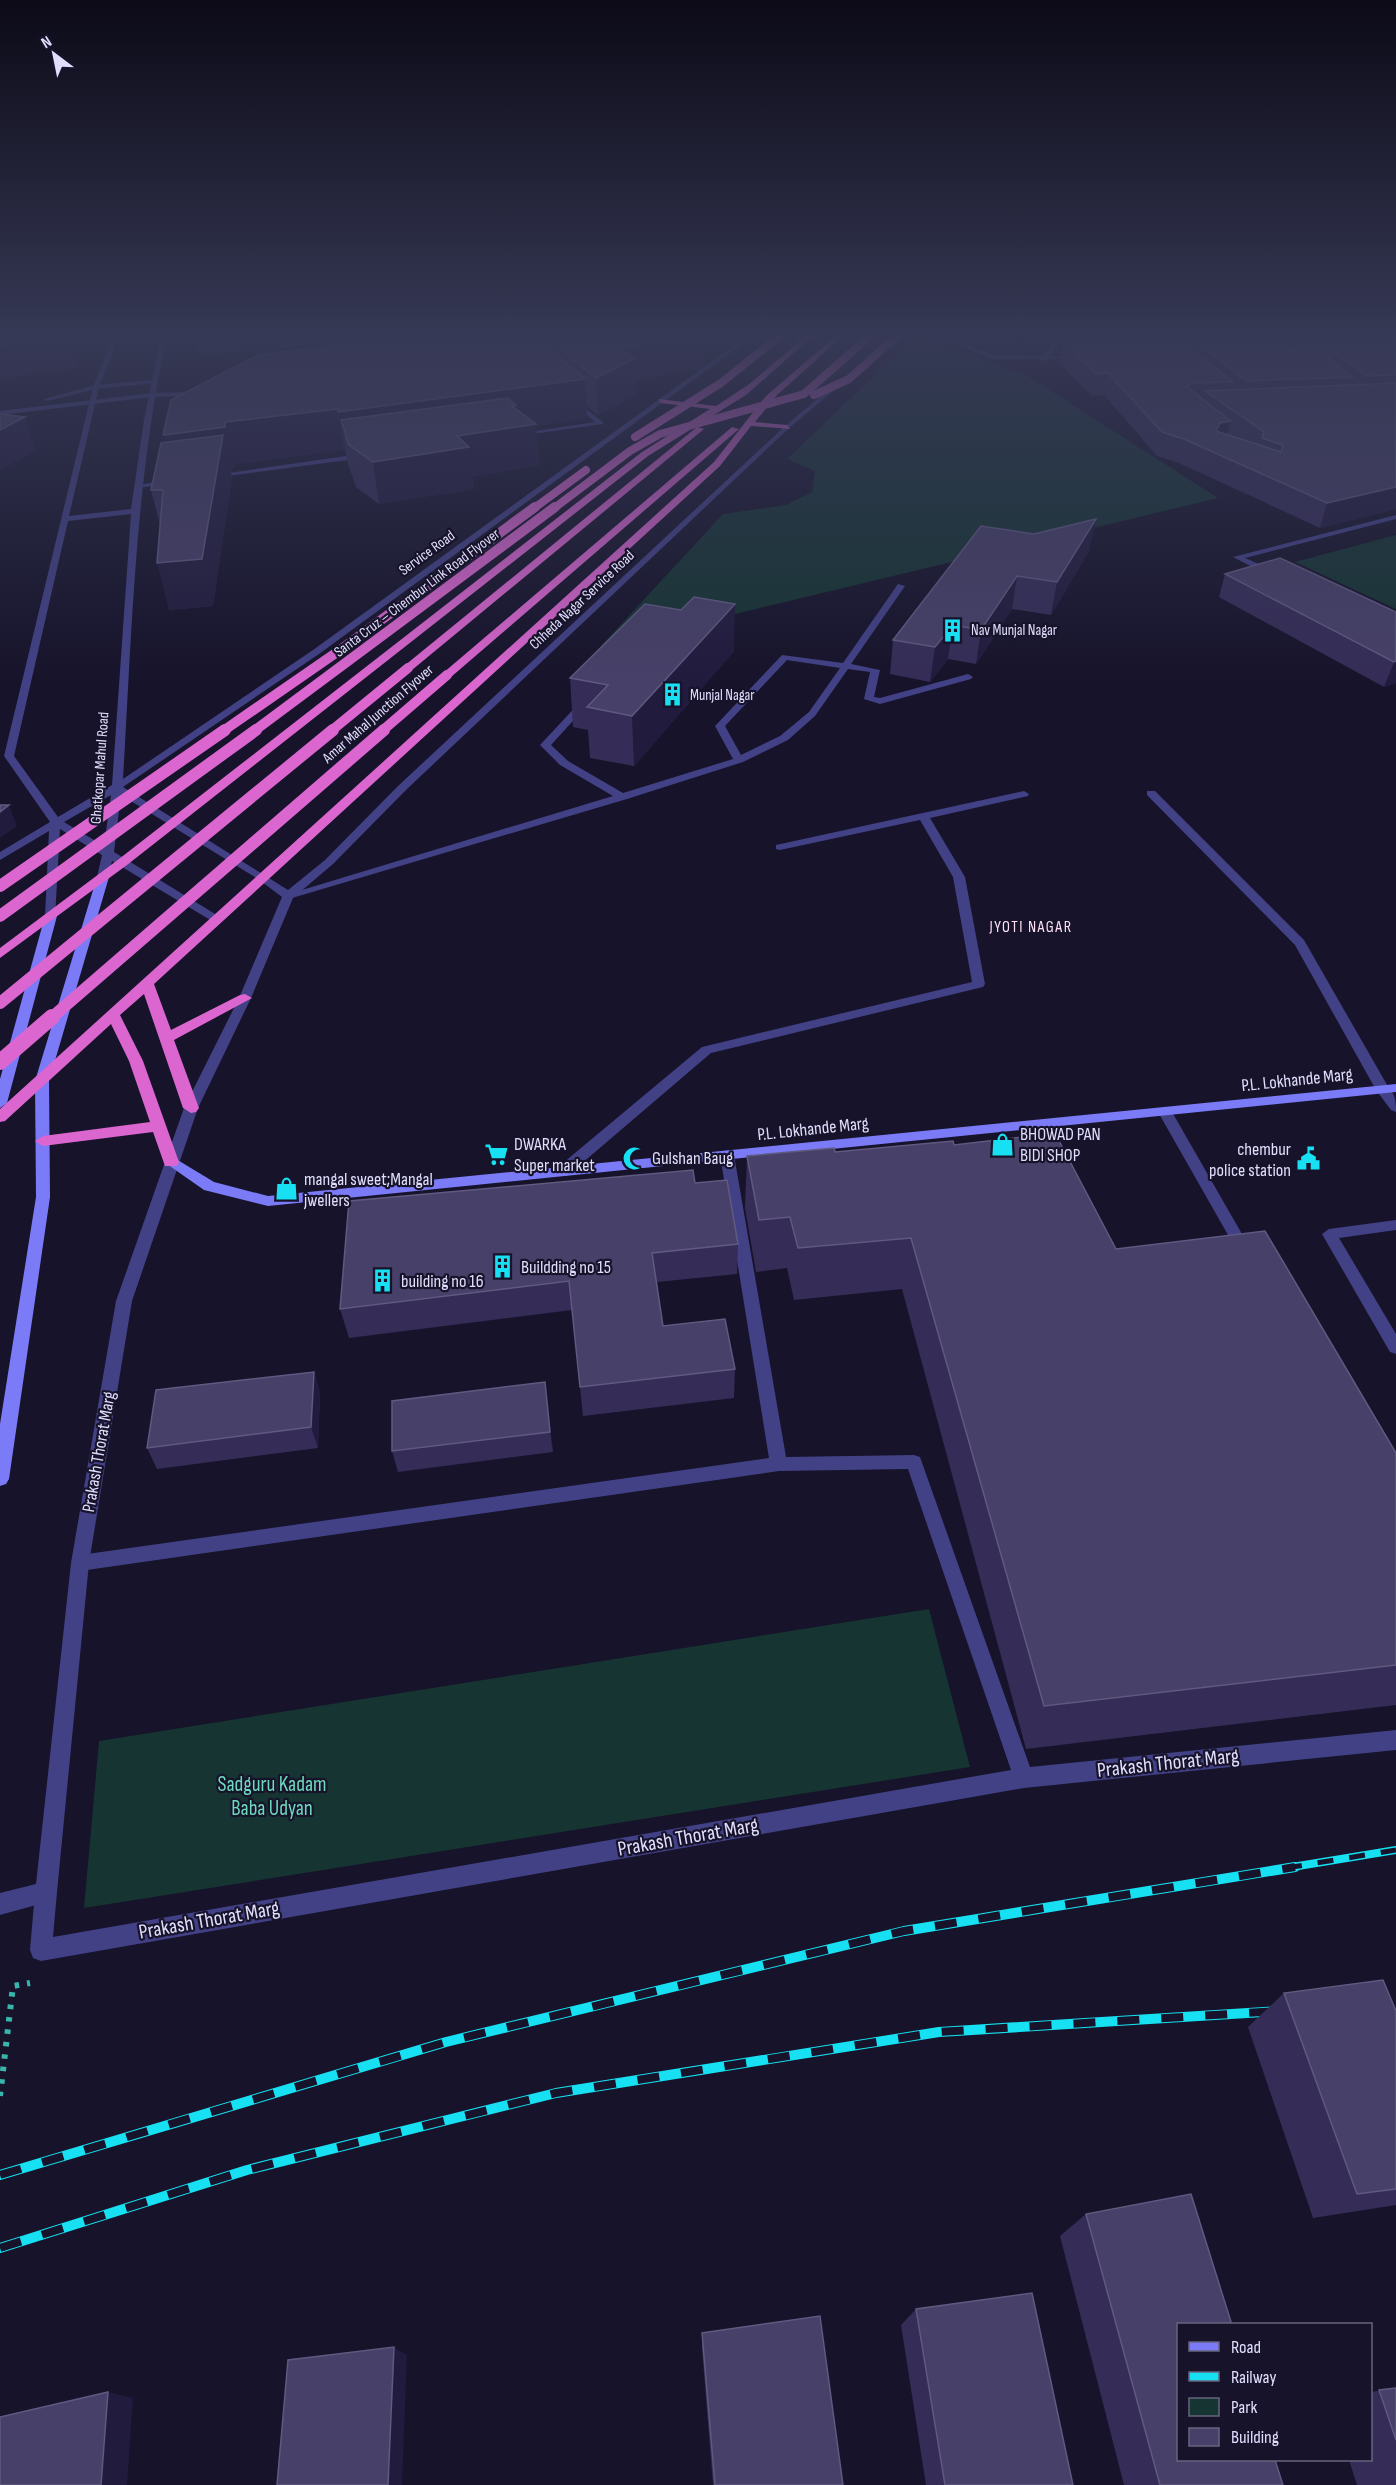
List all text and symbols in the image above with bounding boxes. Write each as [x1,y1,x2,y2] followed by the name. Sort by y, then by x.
[24,24,84,84] north arrow
[38,32,56,53] text: N
[330,524,504,662] street label: Santa Cruz – Chembur Link Road Flyover
[395,526,459,580] street label: Service Road
[525,546,639,654] street label: Chheda Nagar Service Road
[940,617,966,643] building icon: Nav Munjal Nagar
[971,621,1058,640] place label: Nav Munjal Nagar
[318,660,438,768] street label: Amar Mahal Junction Flyover
[659,682,685,708] building icon: Munjal Nagar
[690,686,755,705] place label: Munjal Nagar
[87,711,113,825] street label: Ghatkopar Mahul Road
[988,918,1073,937] district label: JYOTI NAGAR
[1240,1064,1354,1096] street label: P.L. Lokhande Marg
[756,1113,870,1145] street label: P.L. Lokhande Marg
[1020,1124,1101,1166] place label: BHOWAD PAN BIDI SHOP
[989,1131,1015,1157] shop icon: BHOWAD PAN BIDI SHOP
[514,1134,595,1176] place label: DWARKA Super market
[1209,1139,1291,1181] place label: chembur police station
[483,1141,509,1167] supermarket icon: DWARKA Super market
[621,1145,647,1171] mosque icon: Gulshan Baug
[1296,1146,1322,1172] public building icon: chembur police station
[652,1148,733,1169] place label: Gulshan Baug
[303,1169,433,1211] place label: mangal sweet;Mangal jwellers
[273,1176,299,1202] shop icon: mangal sweet;Mangal jwellers
[490,1254,516,1280] building icon: Buildding no 15
[521,1257,611,1278] place label: Buildding no 15
[370,1268,396,1294] building icon: building no 16
[401,1271,484,1292] place label: building no 16
[78,1390,120,1514] street label: Prakash Thorat Marg
[1096,1743,1240,1783] street label: Prakash Thorat Marg
[218,1772,326,1821] park label: Sadguru Kadam Baba Udyan
[616,1812,760,1862] street label: Prakash Thorat Marg
[137,1895,281,1945] street label: Prakash Thorat Marg
[1177,2323,1372,2461] legend
[1231,2337,1261,2358] text: Road
[1231,2367,1276,2388] text: Railway
[1231,2397,1257,2418] text: Park
[1231,2427,1279,2448] text: Building

